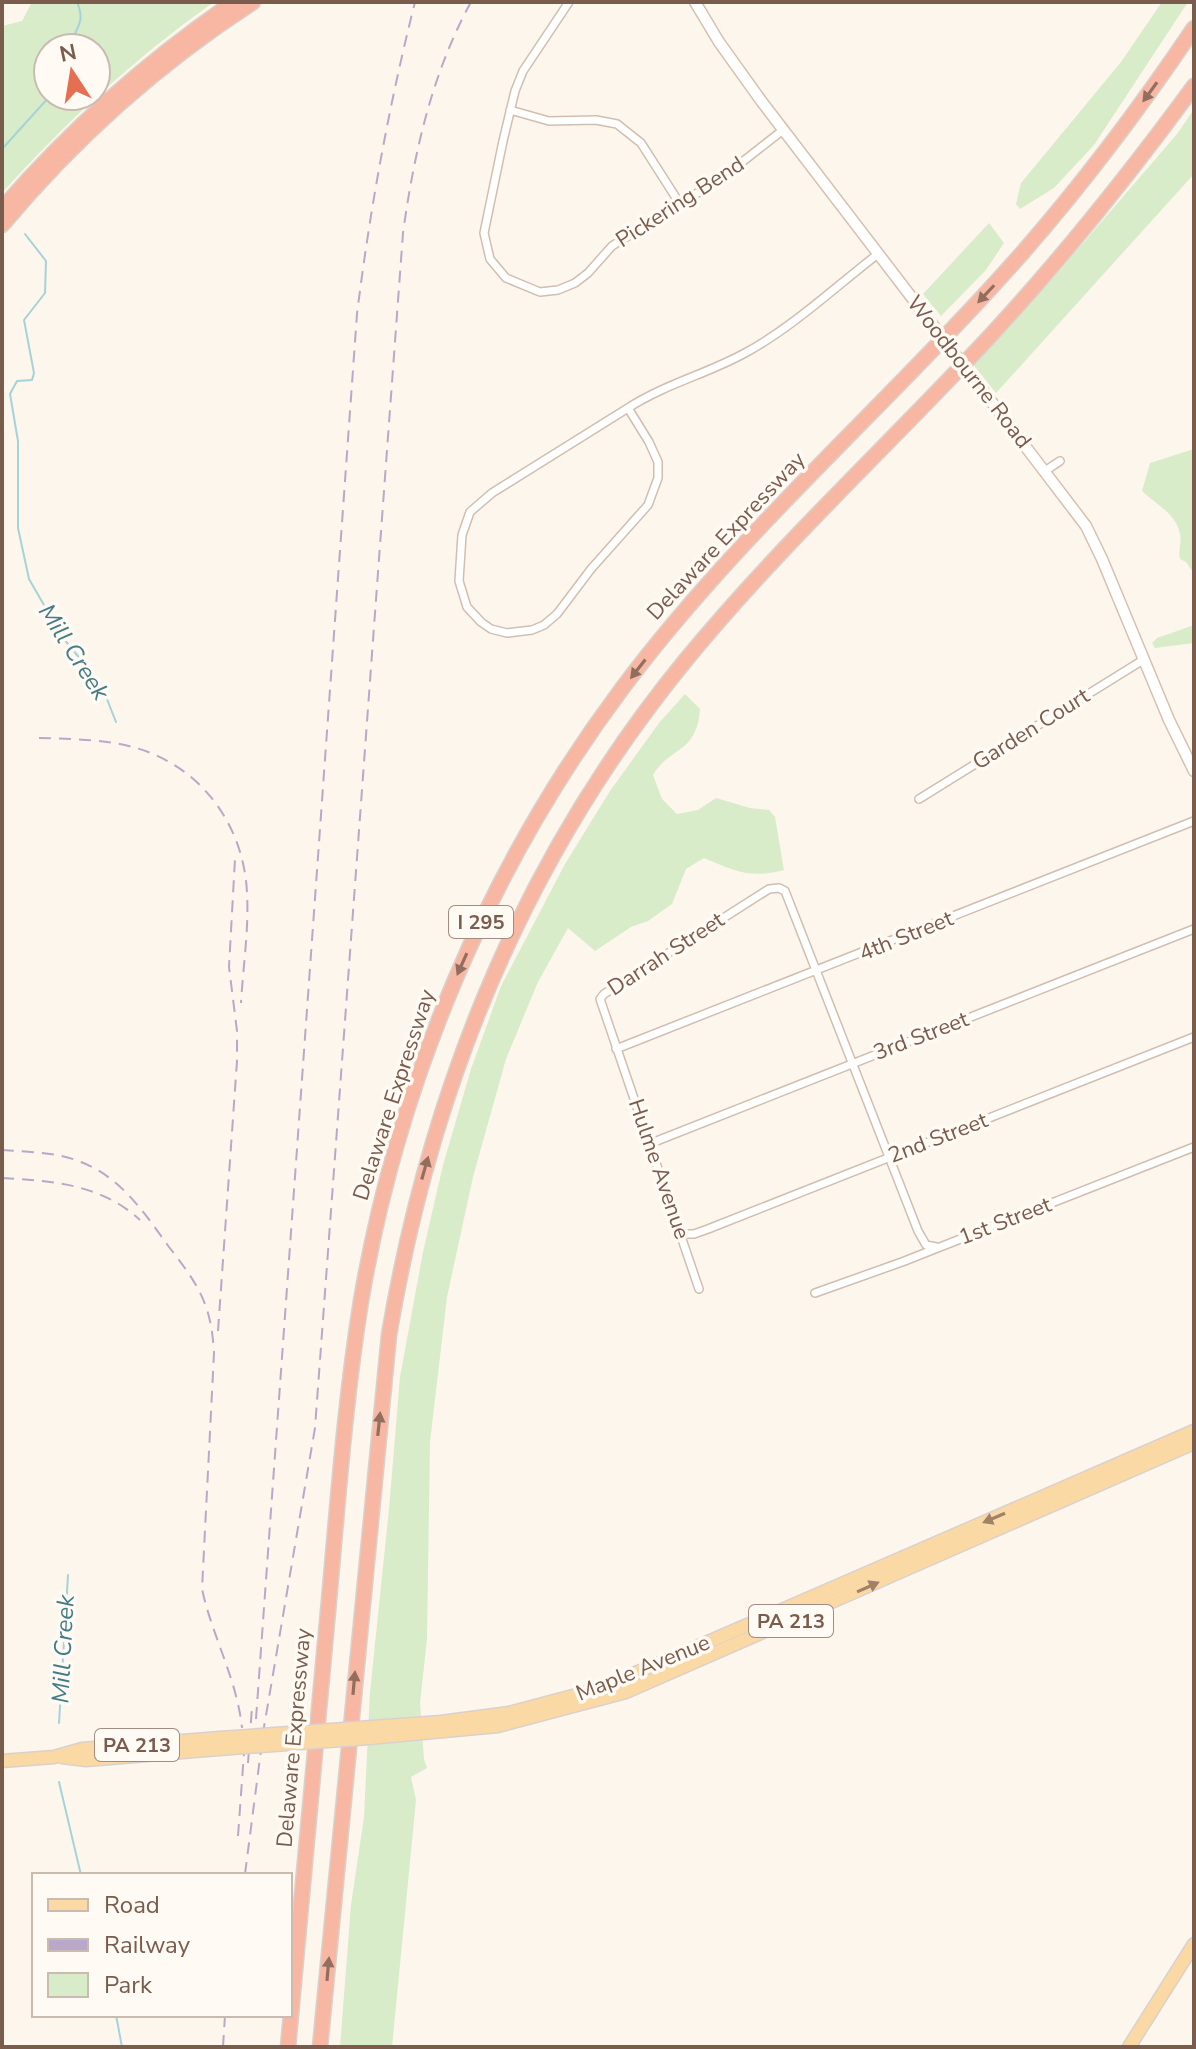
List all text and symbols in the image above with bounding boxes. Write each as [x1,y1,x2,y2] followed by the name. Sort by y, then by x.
[32,32,112,112] north arrow
[57,37,79,70] text: N
[1143,82,1158,103] one-way arrow
[610,149,750,255] street label: Pickering Bend
[977,284,995,303] one-way arrow
[900,289,1038,455] street label: Woodbourne Road
[640,445,812,627] street label: Delaware Expressway
[31,598,118,707] water label: Mill Creek
[630,659,646,679] one-way arrow
[967,681,1096,777] street label: Garden Court
[854,903,958,968] street label: 4th Street
[602,905,730,1003] street label: Darrah Street
[449,906,513,938] road number: I 295
[456,952,469,975] one-way arrow
[346,985,442,1204] street label: Delaware Expressway
[869,1004,973,1068] street label: 3rd Street
[621,1095,697,1243] street label: Hulme Avenue
[884,1105,992,1171] street label: 2nd Street
[419,1156,432,1180] one-way arrow
[954,1190,1056,1252] street label: 1st Street
[372,1411,385,1436] one-way arrow
[982,1511,1006,1524] one-way arrow
[857,1580,880,1594] one-way arrow
[44,1593,82,1704] water label: Mill Creek
[749,1605,833,1637] road number: PA 213
[269,1627,319,1849] street label: Delaware Expressway
[572,1628,714,1708] street label: Maple Avenue
[348,1670,361,1695] one-way arrow
[95,1729,179,1761] road number: PA 213
[32,1873,292,2017] legend
[104,1889,160,1921] text: Road
[104,1929,191,1961] text: Railway
[321,1956,334,1981] one-way arrow
[104,1969,153,2001] text: Park

